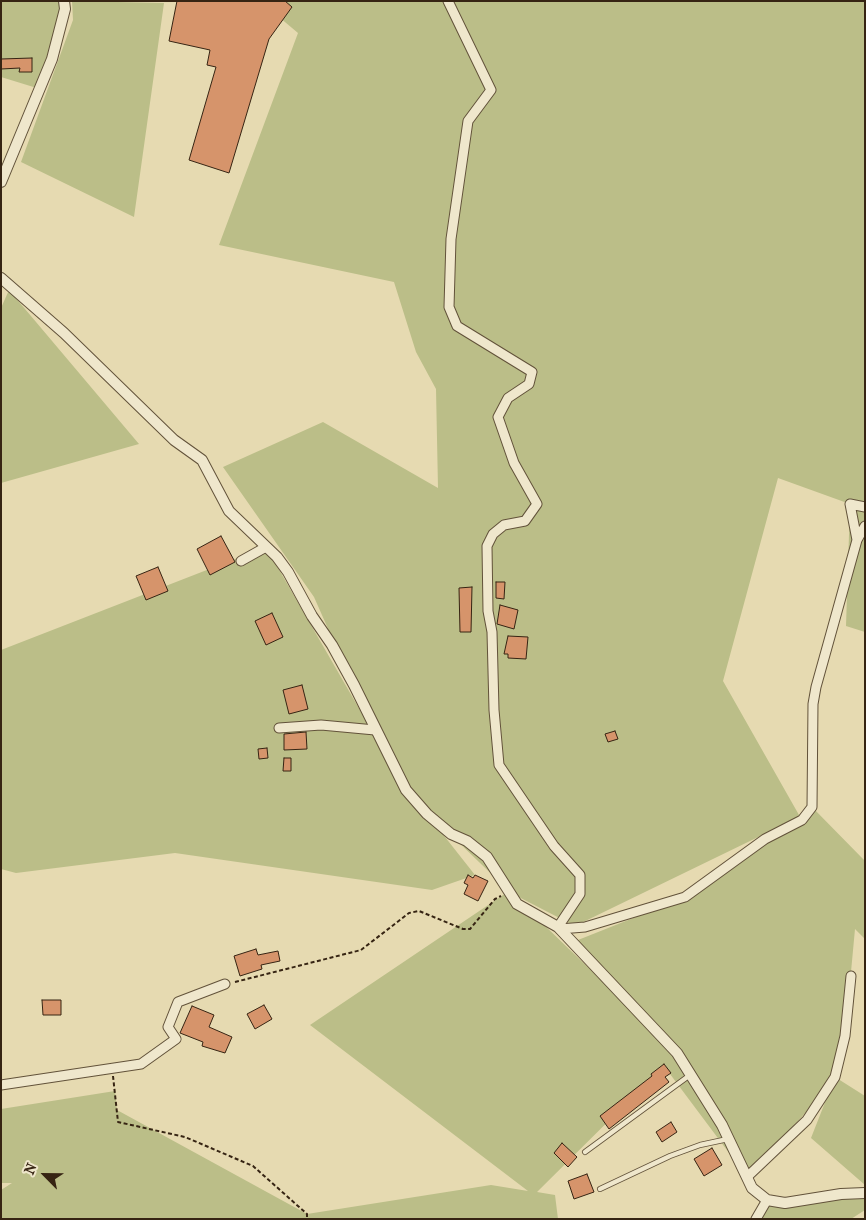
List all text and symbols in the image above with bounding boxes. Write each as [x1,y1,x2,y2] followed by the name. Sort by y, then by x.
[20,1150,70,1200] north arrow
[21,1161,41,1177] text: N

